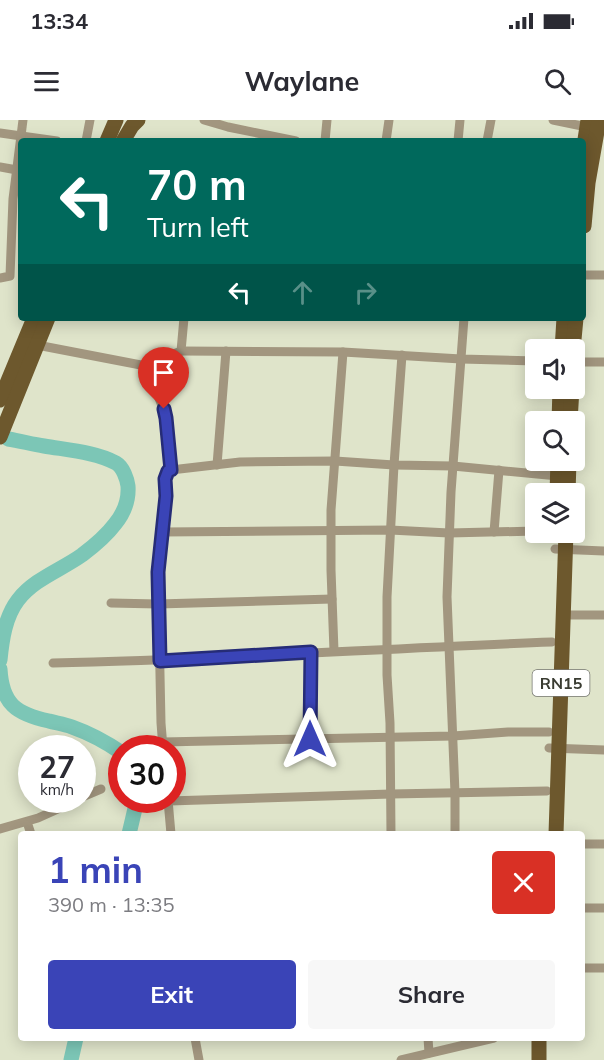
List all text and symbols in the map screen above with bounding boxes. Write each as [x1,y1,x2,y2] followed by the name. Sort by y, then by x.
[30,7,88,35] text: 13:34
[245,64,359,98] text: Waylane
[30,65,63,98] icon: menu
[541,65,574,98] icon: search
[147,158,247,211] text: 70 m
[48,162,126,240] icon: left
[147,210,249,244] text: Turn left
[223,276,256,309] icon: left
[286,276,319,309] icon: ahead
[349,276,382,309] icon: right
[525,339,585,543] map controls
[525,339,585,399] button: sound
[138,347,189,409] pin
[147,356,180,389] icon: arrive
[525,411,585,471] button: search
[525,483,585,543] button: layers
[532,670,590,696] road number: RN15
[278,707,342,771] position arrow
[108,735,186,813] speed limit sign: 30
[39,748,75,786] text: 27
[40,780,74,799] text: km/h
[48,847,143,892] text: 1 min
[492,851,555,914] button: close
[48,892,174,917] text: 390 m · 13:35
[48,960,296,1029] button: Exit
[308,960,555,1029] button: Share

